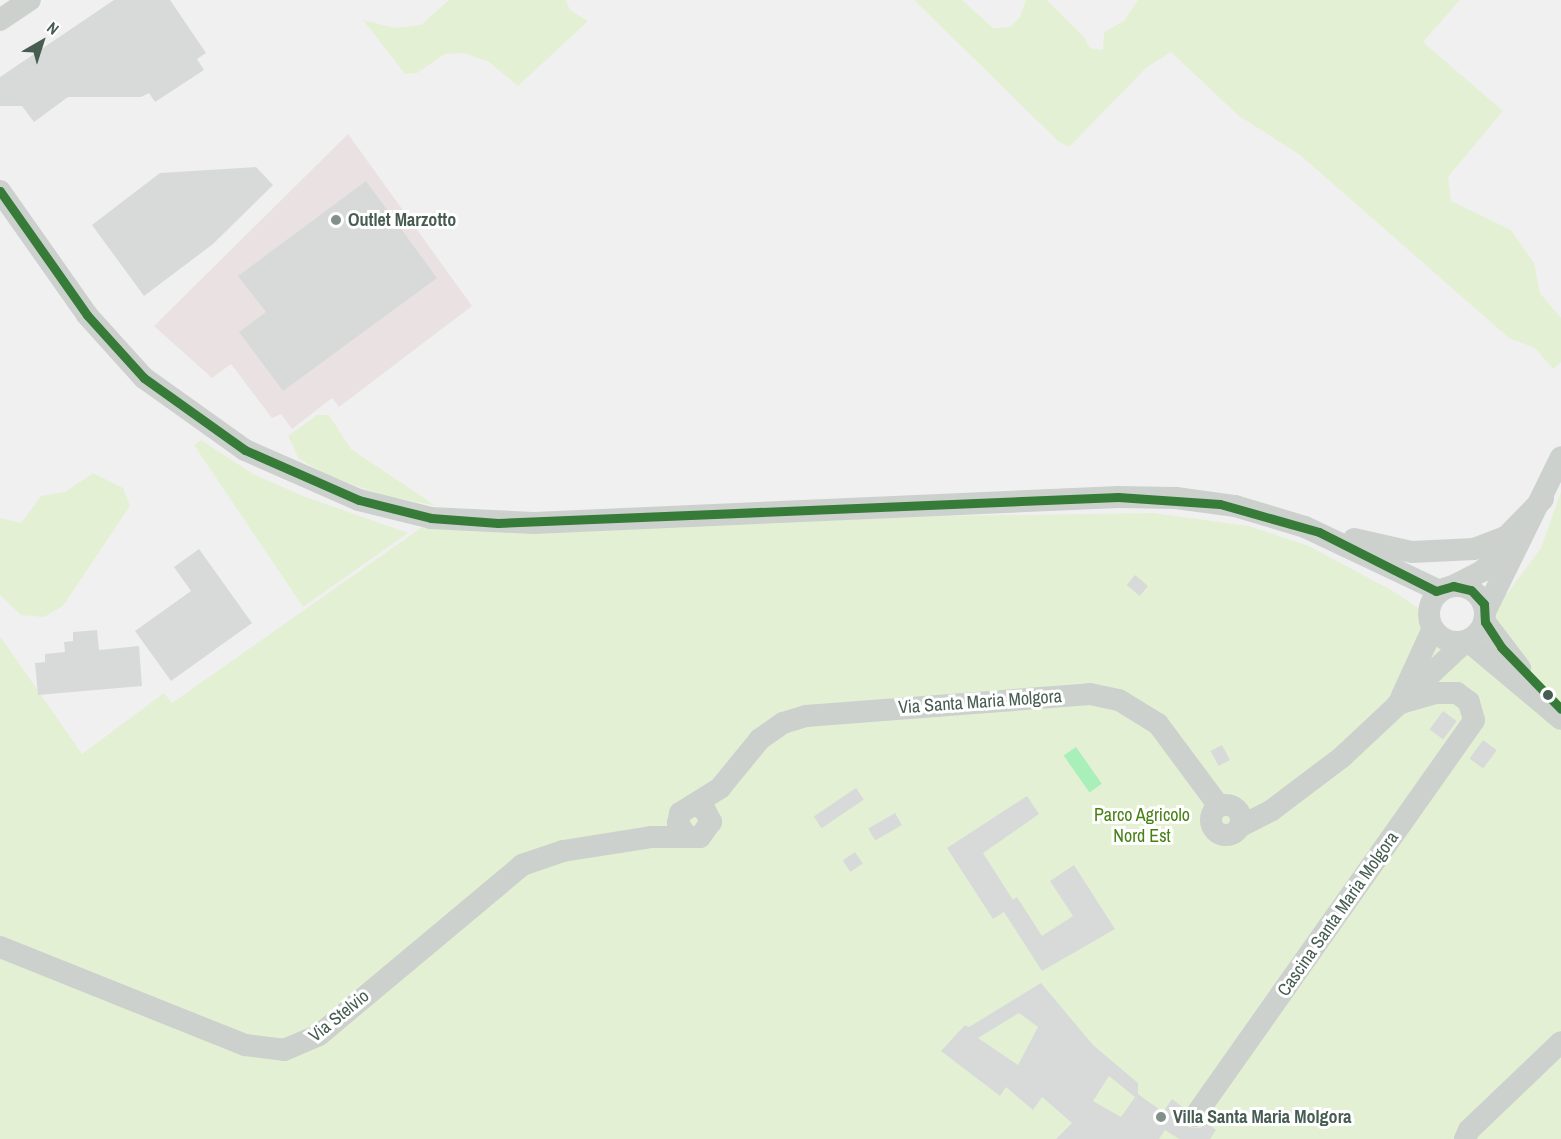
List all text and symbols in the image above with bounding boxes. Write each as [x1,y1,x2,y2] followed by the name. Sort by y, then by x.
[12,12,72,72] north arrow
[43,16,64,40] text: N
[348,209,456,231] place label: Outlet Marzotto
[329,213,343,227] marker: Outlet Marzotto
[898,686,1062,718] street label: Via Santa Maria Molgora
[1542,689,1554,701] unlabelled marker
[1094,805,1190,848] park label: Parco Agricolo Nord Est
[1273,827,1403,1001] street label: Cascina Santa Maria Molgora
[305,985,373,1047] street label: Via Stelvio
[1173,1106,1352,1128] place label: Villa Santa Maria Molgora
[1154,1110,1168,1124] marker: Villa Santa Maria Molgora

